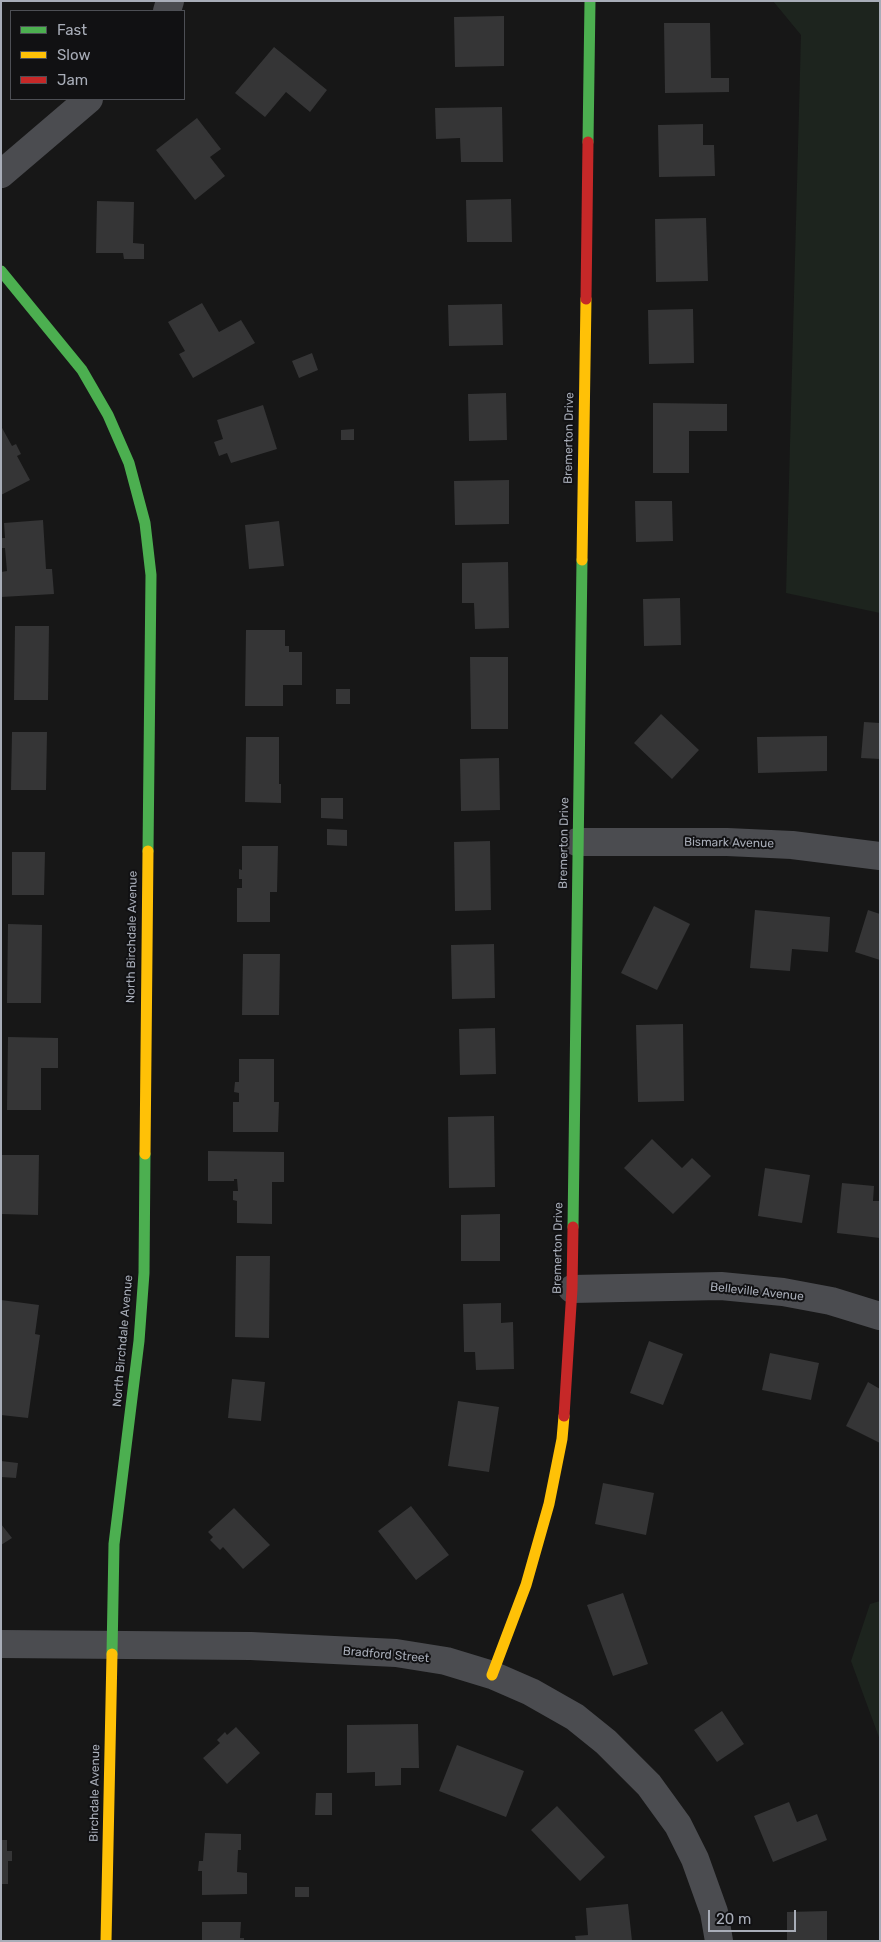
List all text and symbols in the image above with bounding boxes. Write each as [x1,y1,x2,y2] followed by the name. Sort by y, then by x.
[10,10,185,100] legend
[57,21,87,39] text: Fast
[57,46,90,64] text: Slow
[57,71,88,89] text: Jam
[561,392,577,484] street label: Bremerton Drive
[556,797,572,889] street label: Bremerton Drive
[684,835,774,851] street label: Bismark Avenue
[124,871,140,1003] street label: North Birchdale Avenue
[550,1202,566,1294] street label: Bremerton Drive
[110,1274,136,1408] street label: North Birchdale Avenue
[709,1280,805,1304] street label: Belleville Avenue
[342,1644,430,1666] street label: Bradford Street
[87,1744,103,1842] street label: Birchdale Avenue
[711,1900,798,1932] scale bar
[716,1910,751,1928] text: 20 m

